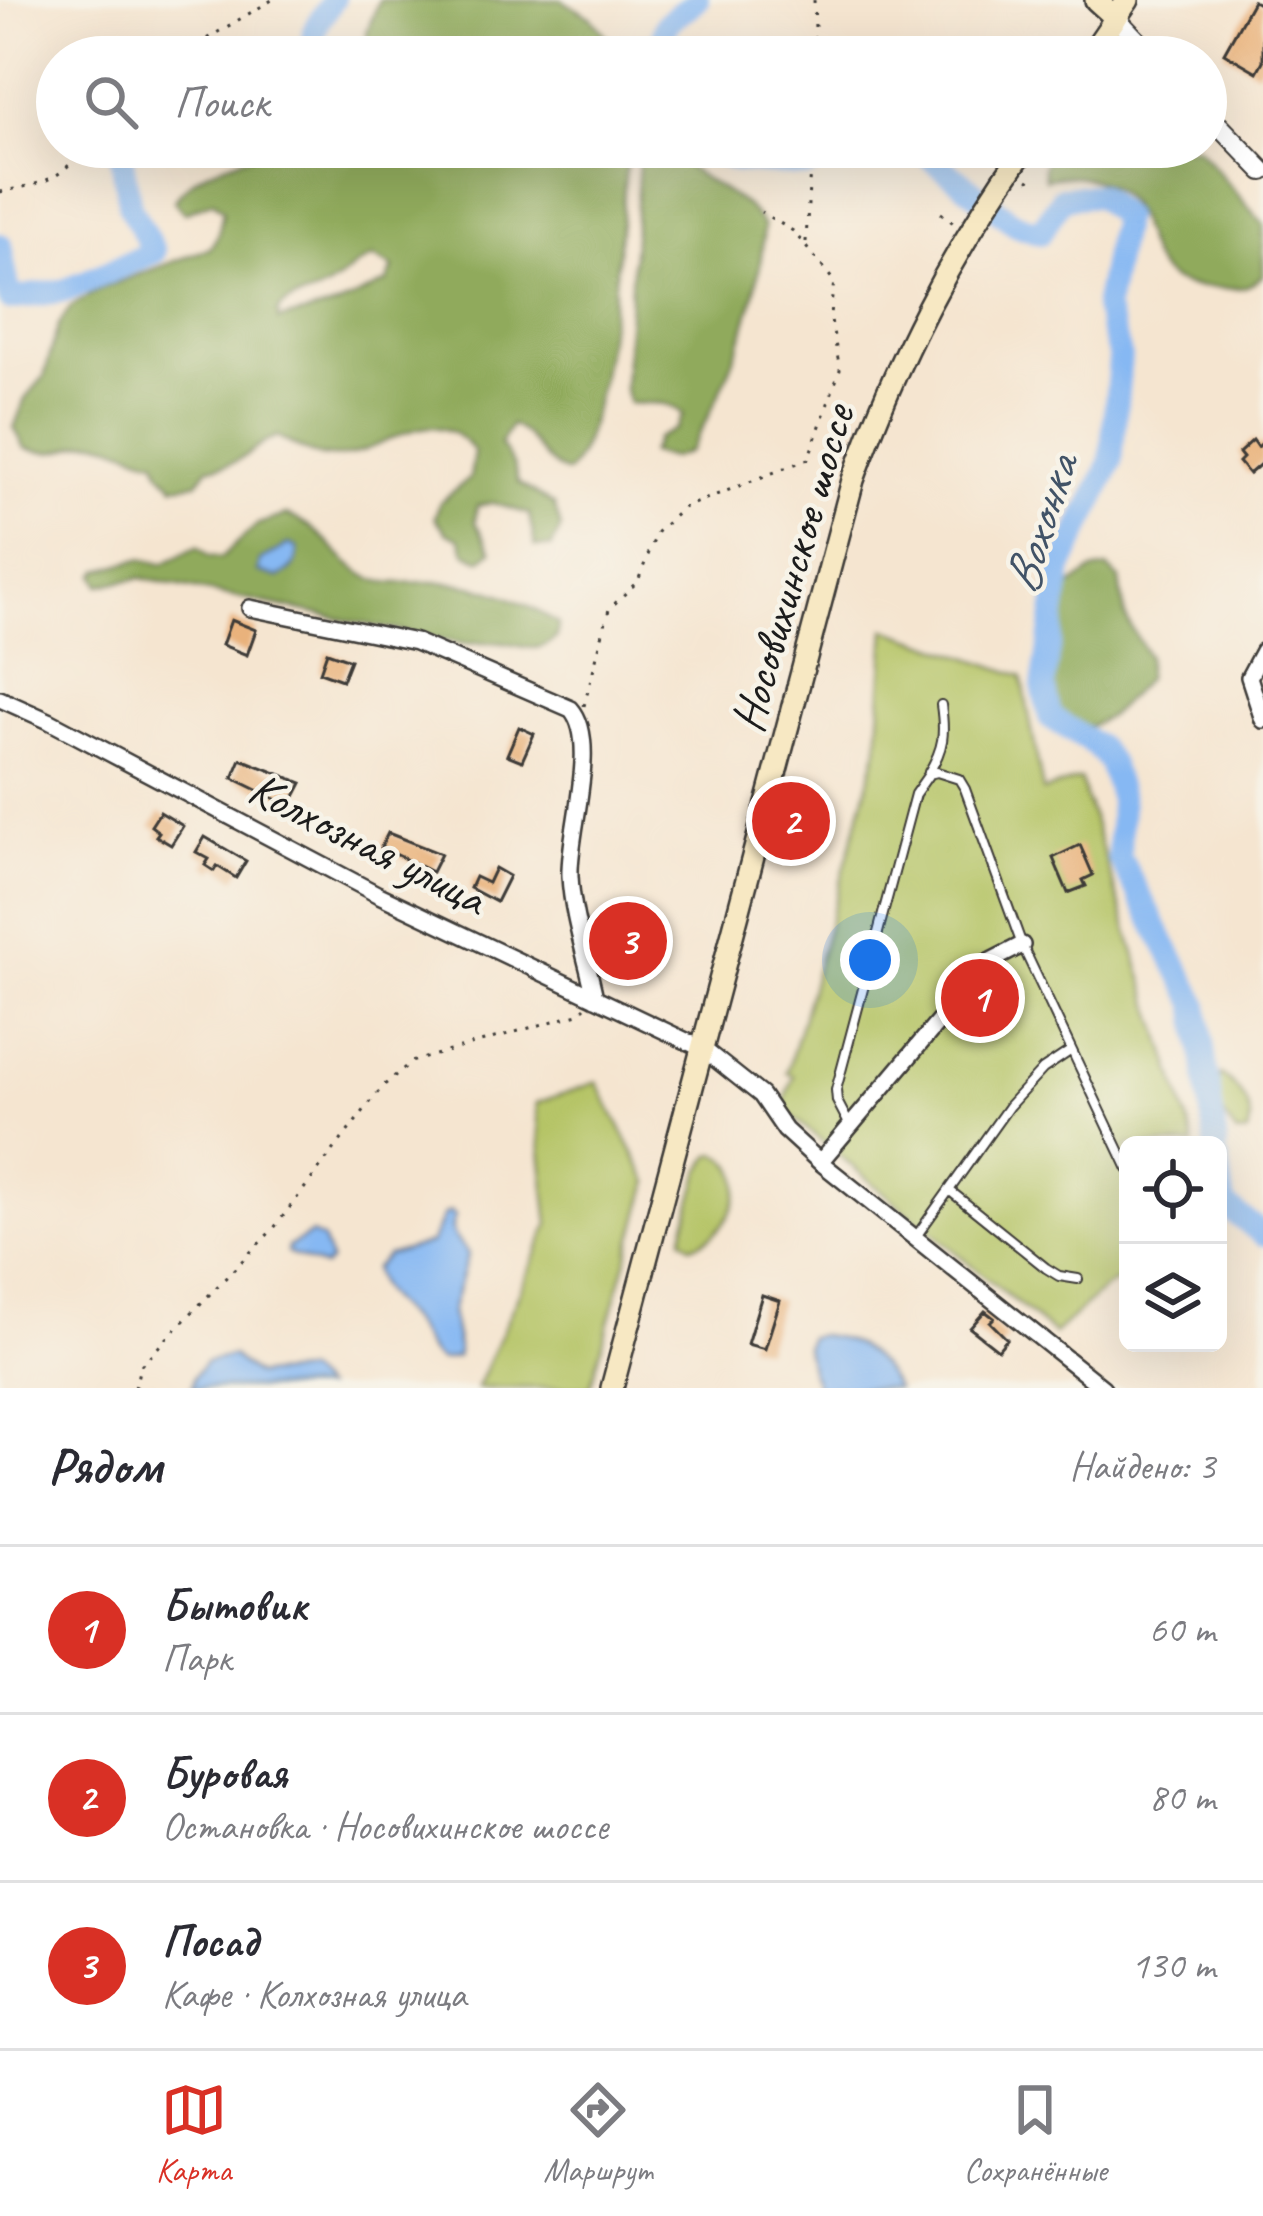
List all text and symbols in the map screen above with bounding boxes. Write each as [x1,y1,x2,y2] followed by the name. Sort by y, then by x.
[36,36,1227,168] search box
[78,69,144,135] icon: search
[174,74,269,131] text: Поиск
[717,395,868,739] street label: Носовихинское шоссе
[988,443,1094,601] water label: Вохонка
[239,758,499,930] street label: Колхозная улица
[752,776,830,866] pin: 2
[589,896,667,986] pin: 3
[840,930,900,990] your location
[941,953,1019,1043] pin: 1
[1119,1136,1227,1352] map controls
[1119,1136,1227,1244] button: locate
[1119,1244,1227,1352] button: layers
[48,1434,162,1498] text: Рядом
[1070,1442,1215,1491] text: Найдено: 3
[162,1577,308,1634] text: Бытовик
[78,1605,96,1654] text: 1
[1149,1605,1215,1654] text: 60 m
[162,1634,232,1683] text: Парк
[162,1745,287,1802] text: Буровая
[78,1773,96,1822] text: 2
[1149,1773,1215,1822] text: 80 m
[162,1802,608,1851] text: Остановка · Носовихинское шоссе
[162,1913,258,1970] text: Посад
[78,1941,96,1990] text: 3
[1131,1941,1215,1990] text: 130 m
[162,1970,466,2019] text: Кафе · Колхозная улица
[156,2077,231,2191] tab: Карта
[543,2077,652,2191] tab: Маршрут
[964,2077,1107,2191] tab: Сохранённые

